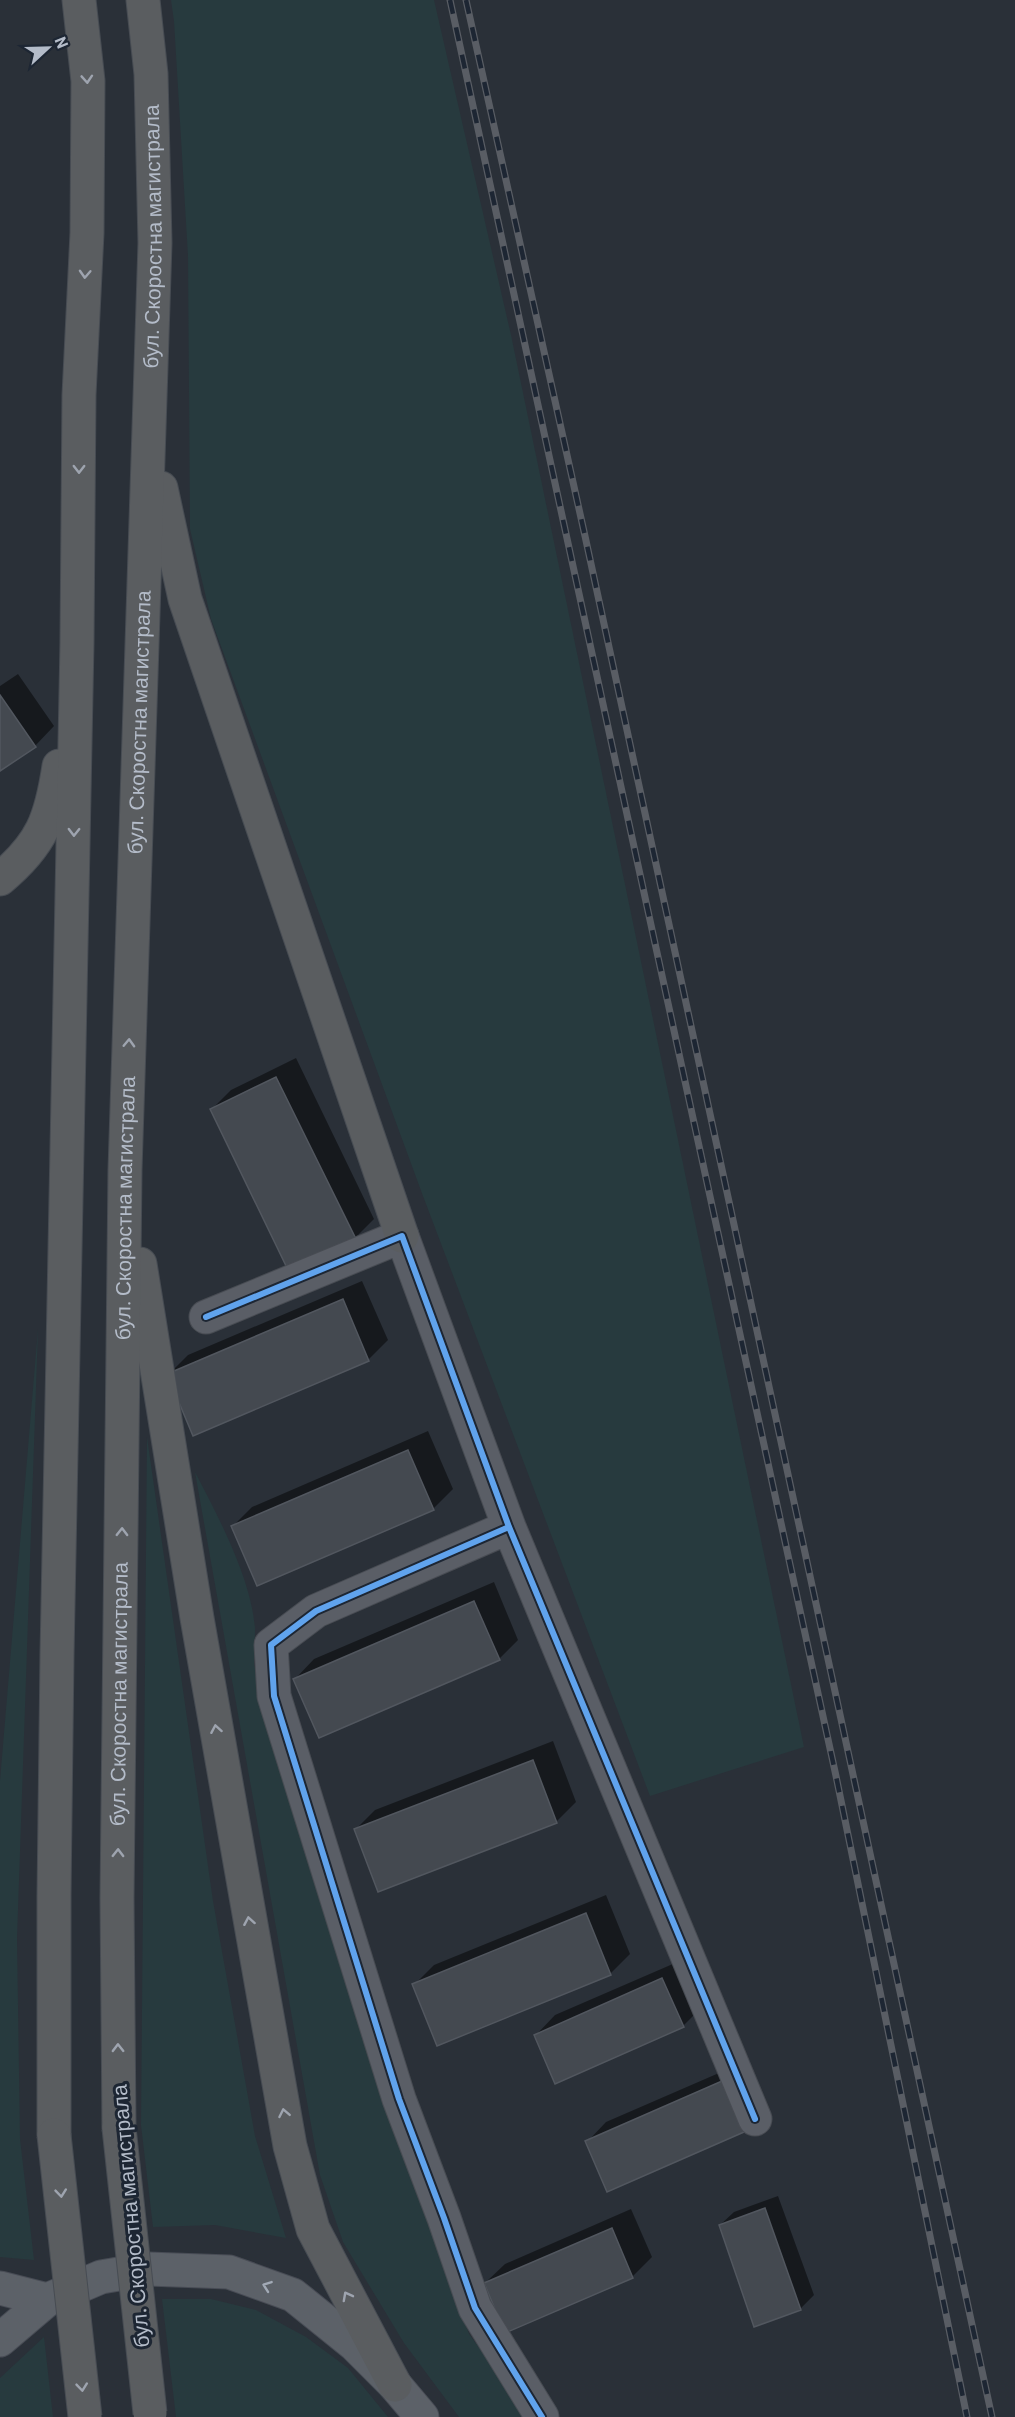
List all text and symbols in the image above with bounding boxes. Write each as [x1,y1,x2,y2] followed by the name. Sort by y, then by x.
[18,18,78,78] north arrow
[52,34,73,51] text: N
[80,74,93,84] one-way arrow
[137,104,166,369] street label: бул. Скоростна магистрала
[79,269,92,278] one-way arrow
[73,464,85,473] one-way arrow
[121,589,155,855] street label: бул. Скоростна магистрала
[67,827,80,836] one-way arrow
[123,1039,136,1048] one-way arrow
[109,1075,139,1340] street label: бул. Скоростна магистрала
[116,1528,128,1537] one-way arrow
[104,1561,132,1826] street label: бул. Скоростна магистрала
[210,1724,223,1734] one-way arrow
[111,1849,124,1858] one-way arrow
[243,1917,256,1927] one-way arrow
[112,2044,124,2053] one-way arrow
[106,2083,153,2349] street label: бул. Скоростна магистрала
[278,2108,291,2118] one-way arrow
[54,2189,67,2198] one-way arrow
[263,2280,273,2293] one-way arrow
[342,2292,354,2303] one-way arrow
[75,2383,88,2392] one-way arrow

